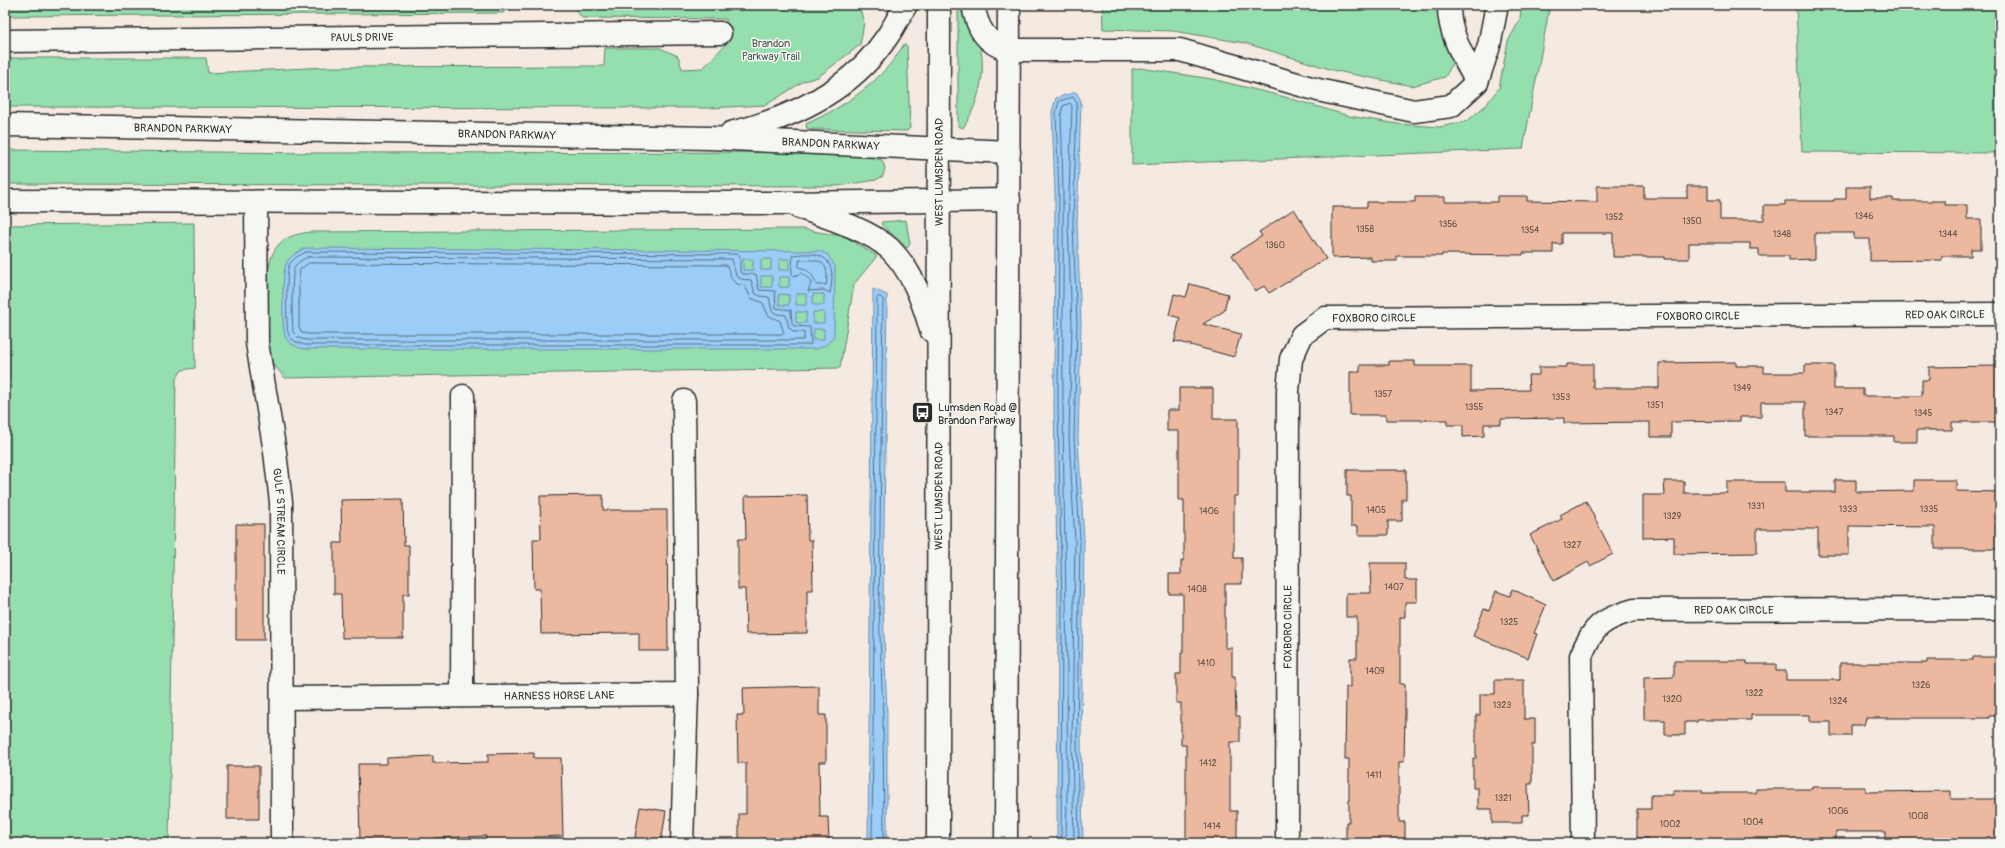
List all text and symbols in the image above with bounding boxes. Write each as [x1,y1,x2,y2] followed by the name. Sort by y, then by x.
[330,30,394,44] street label: PAULS DRIVE
[742,37,800,63] park label: Brandon Parkway Trail
[932,118,945,226] street label: WEST LUMSDEN ROAD
[134,121,233,136] street label: BRANDON PARKWAY
[458,127,557,142] street label: BRANDON PARKWAY
[781,135,881,152] street label: BRANDON PARKWAY
[1855,211,1874,222] house number: 1346
[1605,212,1623,223] house number: 1352
[1682,216,1702,227] house number: 1350
[1439,219,1457,230] house number: 1356
[1356,224,1374,235] house number: 1358
[1521,225,1540,236] house number: 1354
[1773,229,1792,240] house number: 1348
[1939,229,1958,240] house number: 1344
[1265,240,1285,251] house number: 1360
[1905,308,1985,321] street label: RED OAK CIRCLE
[1656,309,1740,323] street label: FOXBORO CIRCLE
[1332,311,1416,324] street label: FOXBORO CIRCLE
[1733,383,1752,394] house number: 1349
[1374,389,1392,400] house number: 1357
[1552,392,1570,403] house number: 1353
[909,400,935,426] bus stop icon: Lumsden Road @ Brandon Parkway
[1647,400,1663,411] house number: 1351
[938,401,1017,427] place label: Lumsden Road @ Brandon Parkway
[1465,402,1483,413] house number: 1355
[1825,407,1843,418] house number: 1347
[1914,408,1932,419] house number: 1345
[932,442,945,550] street label: WEST LUMSDEN ROAD
[270,467,288,575] street label: GULF STREAM CIRCLE
[1747,501,1765,512] house number: 1331
[1839,504,1857,515] house number: 1333
[1920,504,1938,515] house number: 1335
[1366,505,1386,516] house number: 1405
[1199,506,1219,517] house number: 1406
[1663,511,1681,522] house number: 1329
[1563,540,1581,551] house number: 1327
[1384,582,1404,593] house number: 1407
[1187,584,1207,595] house number: 1408
[1281,585,1294,669] street label: FOXBORO CIRCLE
[1694,603,1774,616] street label: RED OAK CIRCLE
[1500,617,1518,628] house number: 1325
[1197,658,1215,669] house number: 1410
[1365,666,1385,677] house number: 1409
[1912,680,1930,691] house number: 1326
[504,688,614,702] street label: HARNESS HORSE LANE
[1745,688,1763,699] house number: 1322
[1662,694,1682,705] house number: 1320
[1829,696,1848,707] house number: 1324
[1493,700,1511,711] house number: 1323
[1199,758,1217,769] house number: 1412
[1366,770,1382,781] house number: 1411
[1494,793,1512,804] house number: 1321
[1827,806,1849,817] house number: 1006
[1908,811,1929,822] house number: 1008
[1742,817,1764,828] house number: 1004
[1660,819,1680,830] house number: 1002
[1203,821,1222,832] house number: 1414

